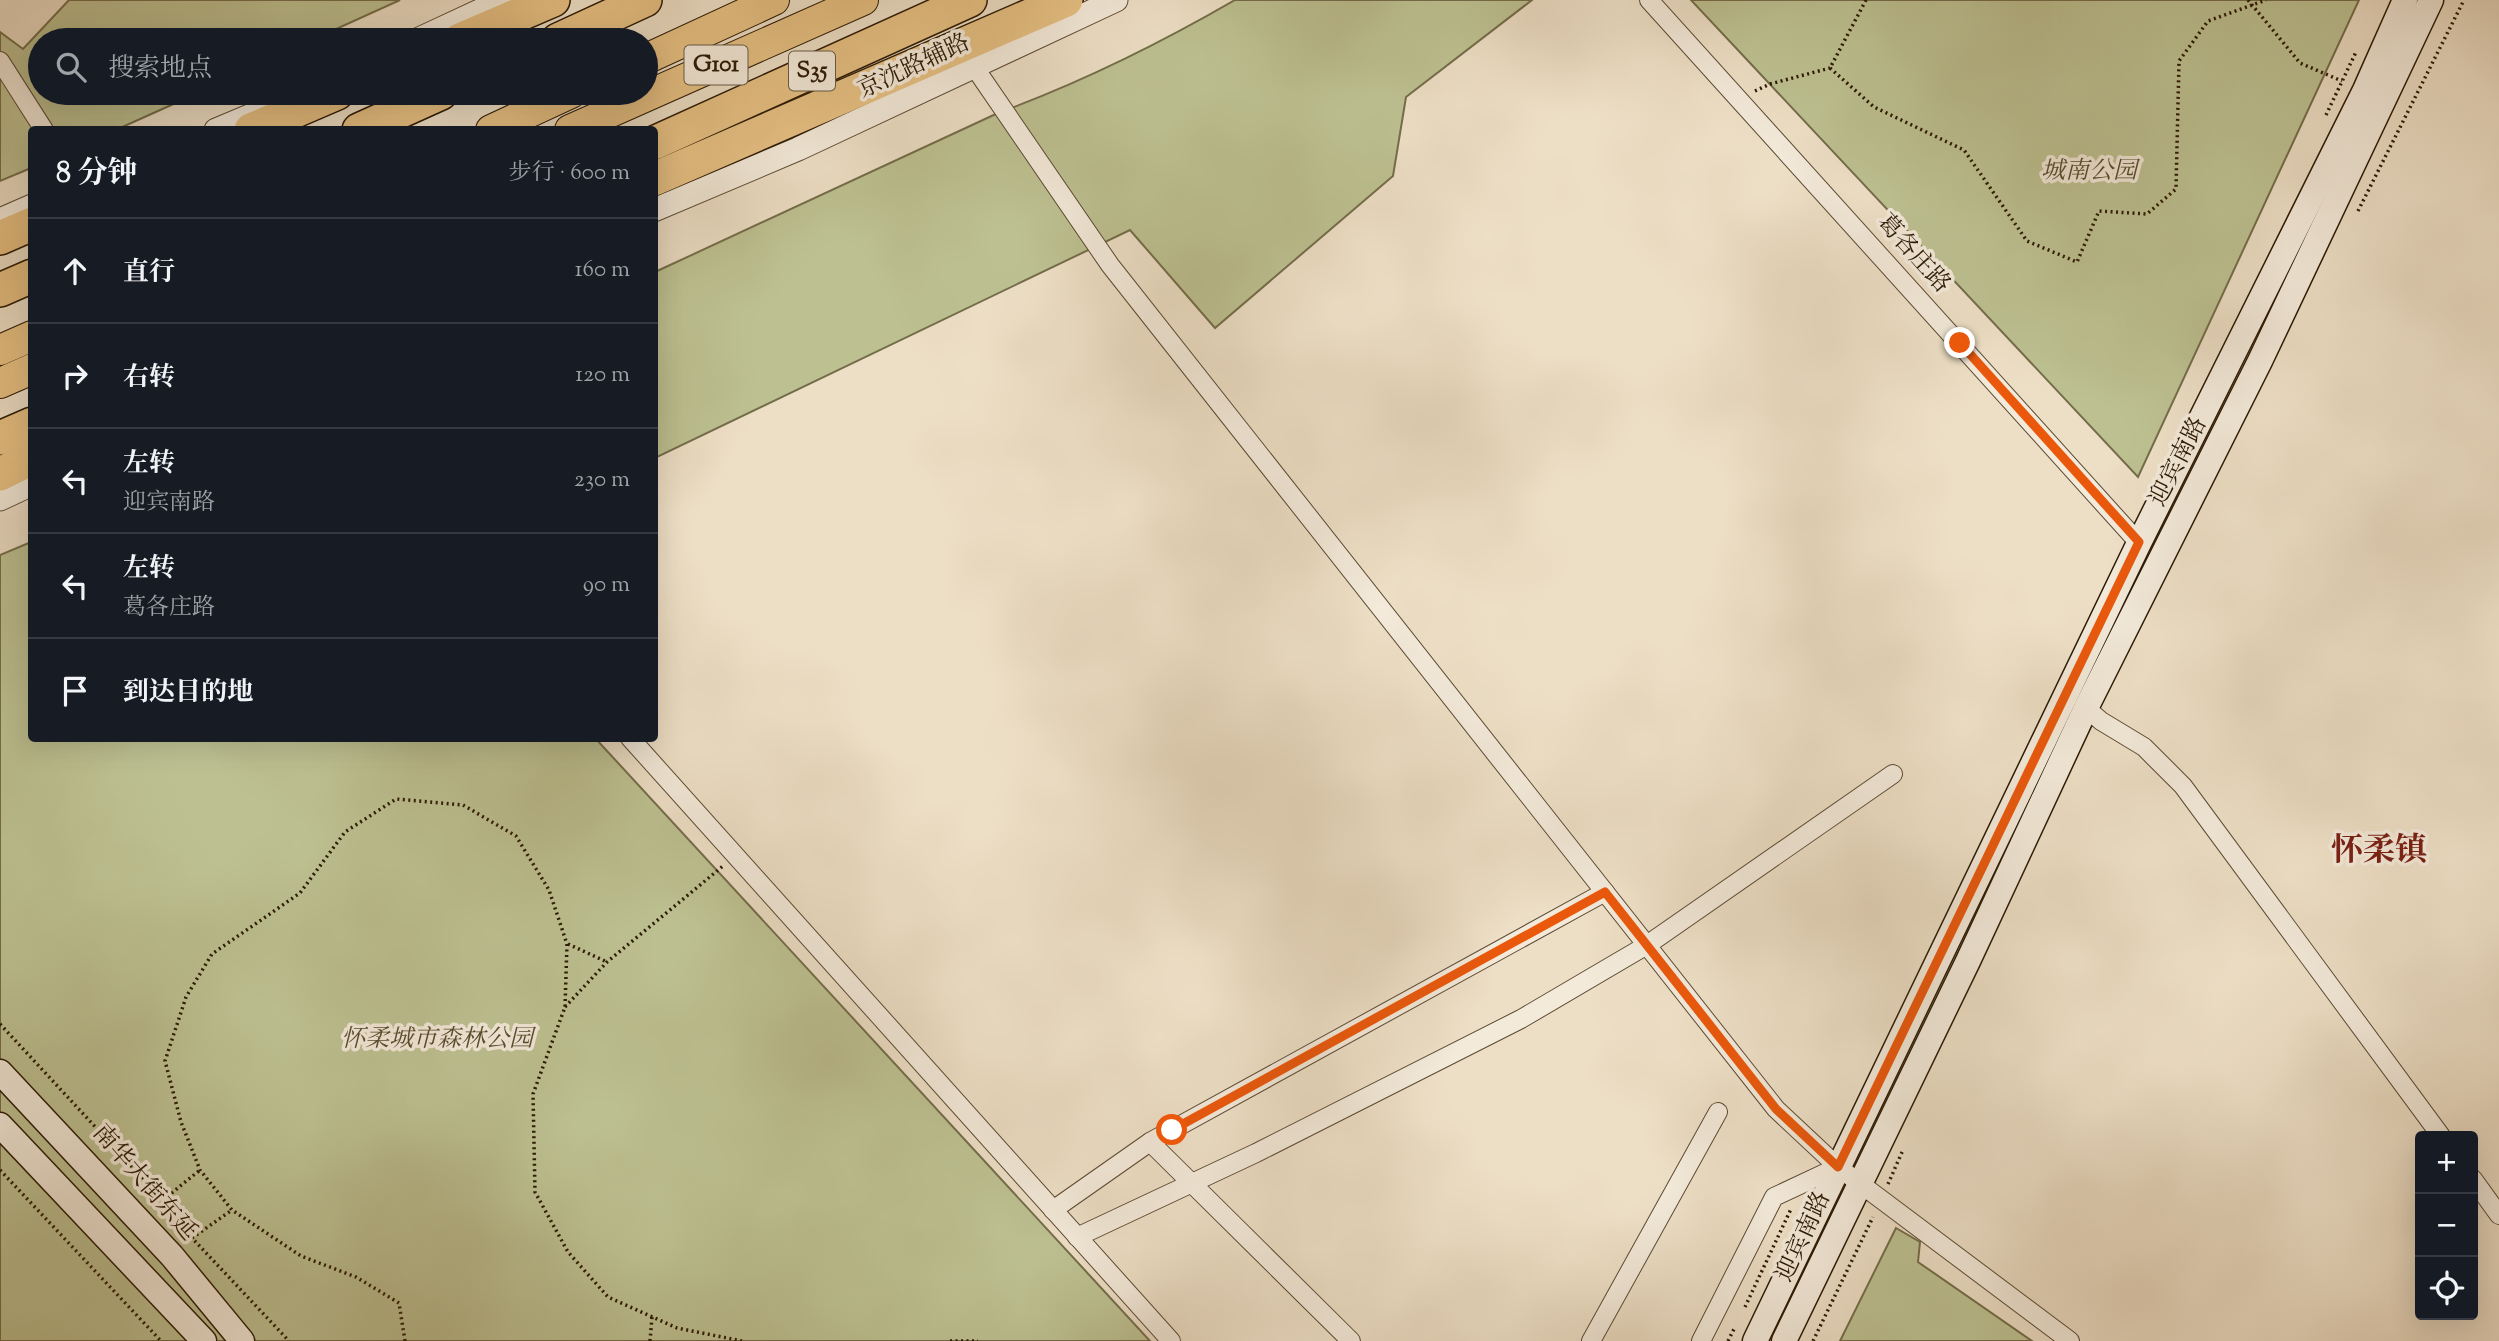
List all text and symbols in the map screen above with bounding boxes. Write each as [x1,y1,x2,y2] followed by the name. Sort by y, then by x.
[852,26,976,108] street label: 京沈路辅路
[28,28,658,105] search box
[684,46,748,85] road number: G101
[52,48,90,86] icon: search
[108,51,212,88] text: 搜索地点
[789,52,835,90] road number: S35
[56,153,137,196] text: 8 分钟
[2041,155,2141,189] park label: 城南公园
[509,157,630,190] text: 步行 · 600 m
[1868,207,1958,301] street label: 葛各庄路
[56,252,94,290] icon: ahead
[575,254,630,287] text: 160 m
[123,255,175,292] text: 直行
[1944,327,1975,358] route end
[56,357,94,395] icon: right
[575,359,630,392] text: 120 m
[123,360,175,397] text: 右转
[2142,412,2216,512] street label: 迎宾南路
[123,446,175,483] text: 左转
[56,462,94,500] icon: left
[574,464,630,497] text: 230 m
[123,487,215,520] text: 迎宾南路
[123,551,175,588] text: 左转
[56,567,94,605] icon: left
[583,569,630,602] text: 90 m
[123,592,215,625] text: 葛各庄路
[56,672,94,710] icon: arrive
[123,675,253,712] text: 到达目的地
[2331,829,2427,875] district label: 怀柔镇
[341,1023,537,1057] park label: 怀柔城市森林公园
[1156,1114,1187,1145] route start
[84,1118,204,1248] street label: 南华大街东延
[2415,1131,2478,1320] map controls
[2415,1131,2478,1194] button: +
[1768,1186,1840,1288] street label: 迎宾南路
[2415,1194,2478,1257] button: −
[2415,1257,2478,1320] button: locate

